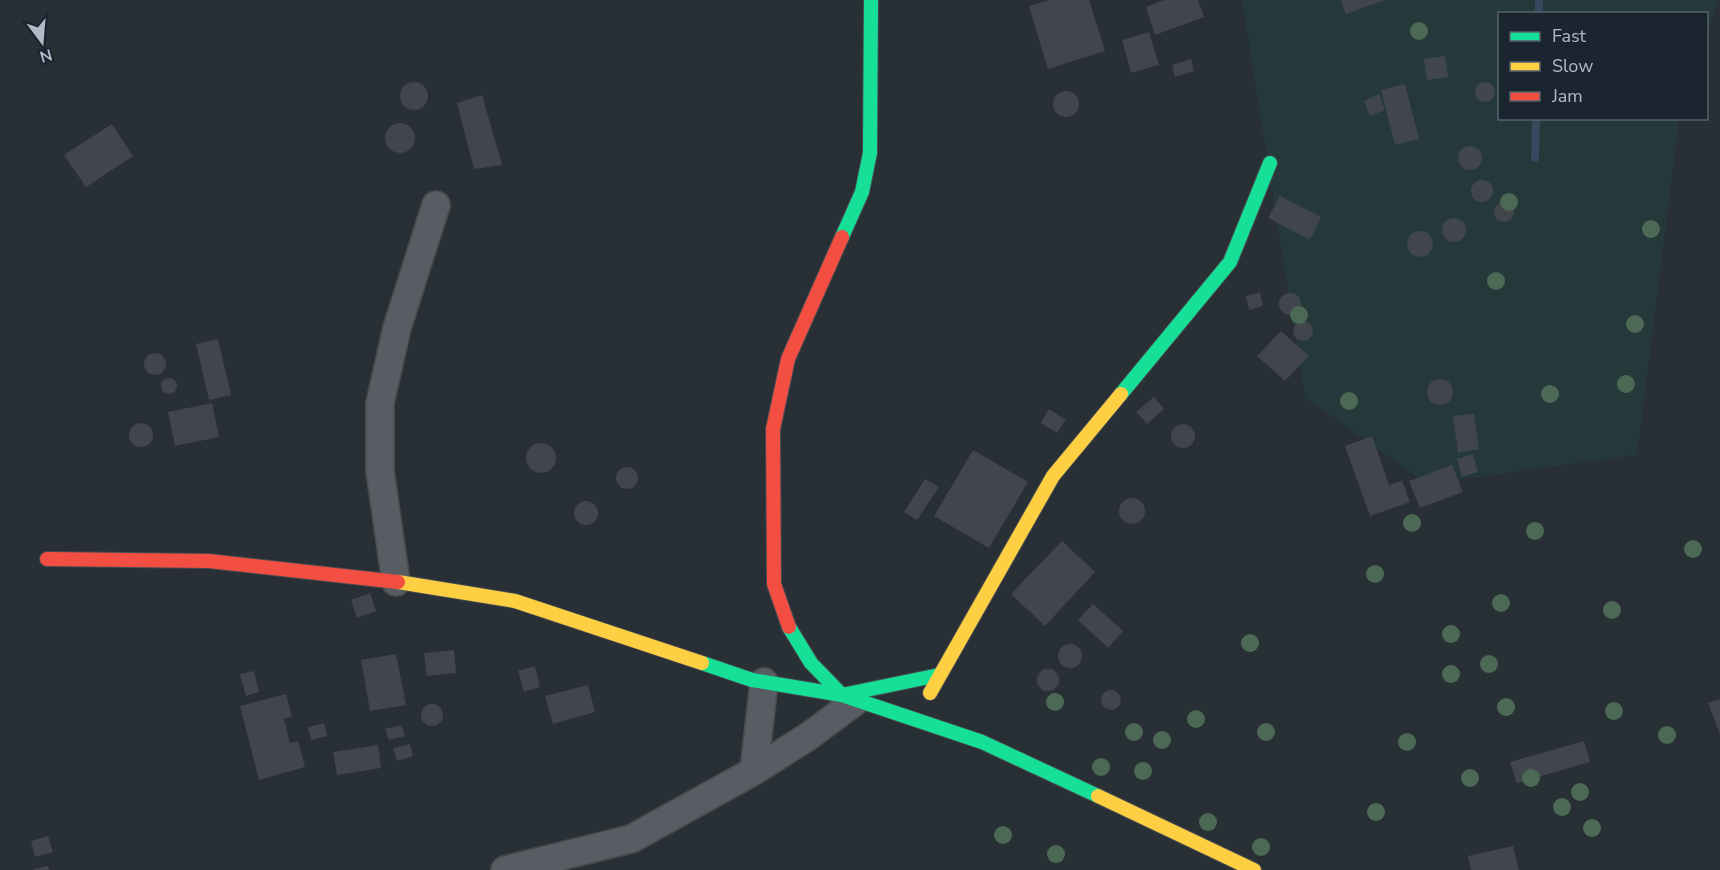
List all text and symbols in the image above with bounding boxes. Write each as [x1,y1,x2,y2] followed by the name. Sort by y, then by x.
[12,12,72,72] north arrow
[1498,12,1708,120] legend
[1552,24,1587,48] text: Fast
[37,43,55,68] text: N
[1552,54,1593,78] text: Slow
[1551,84,1583,108] text: Jam

